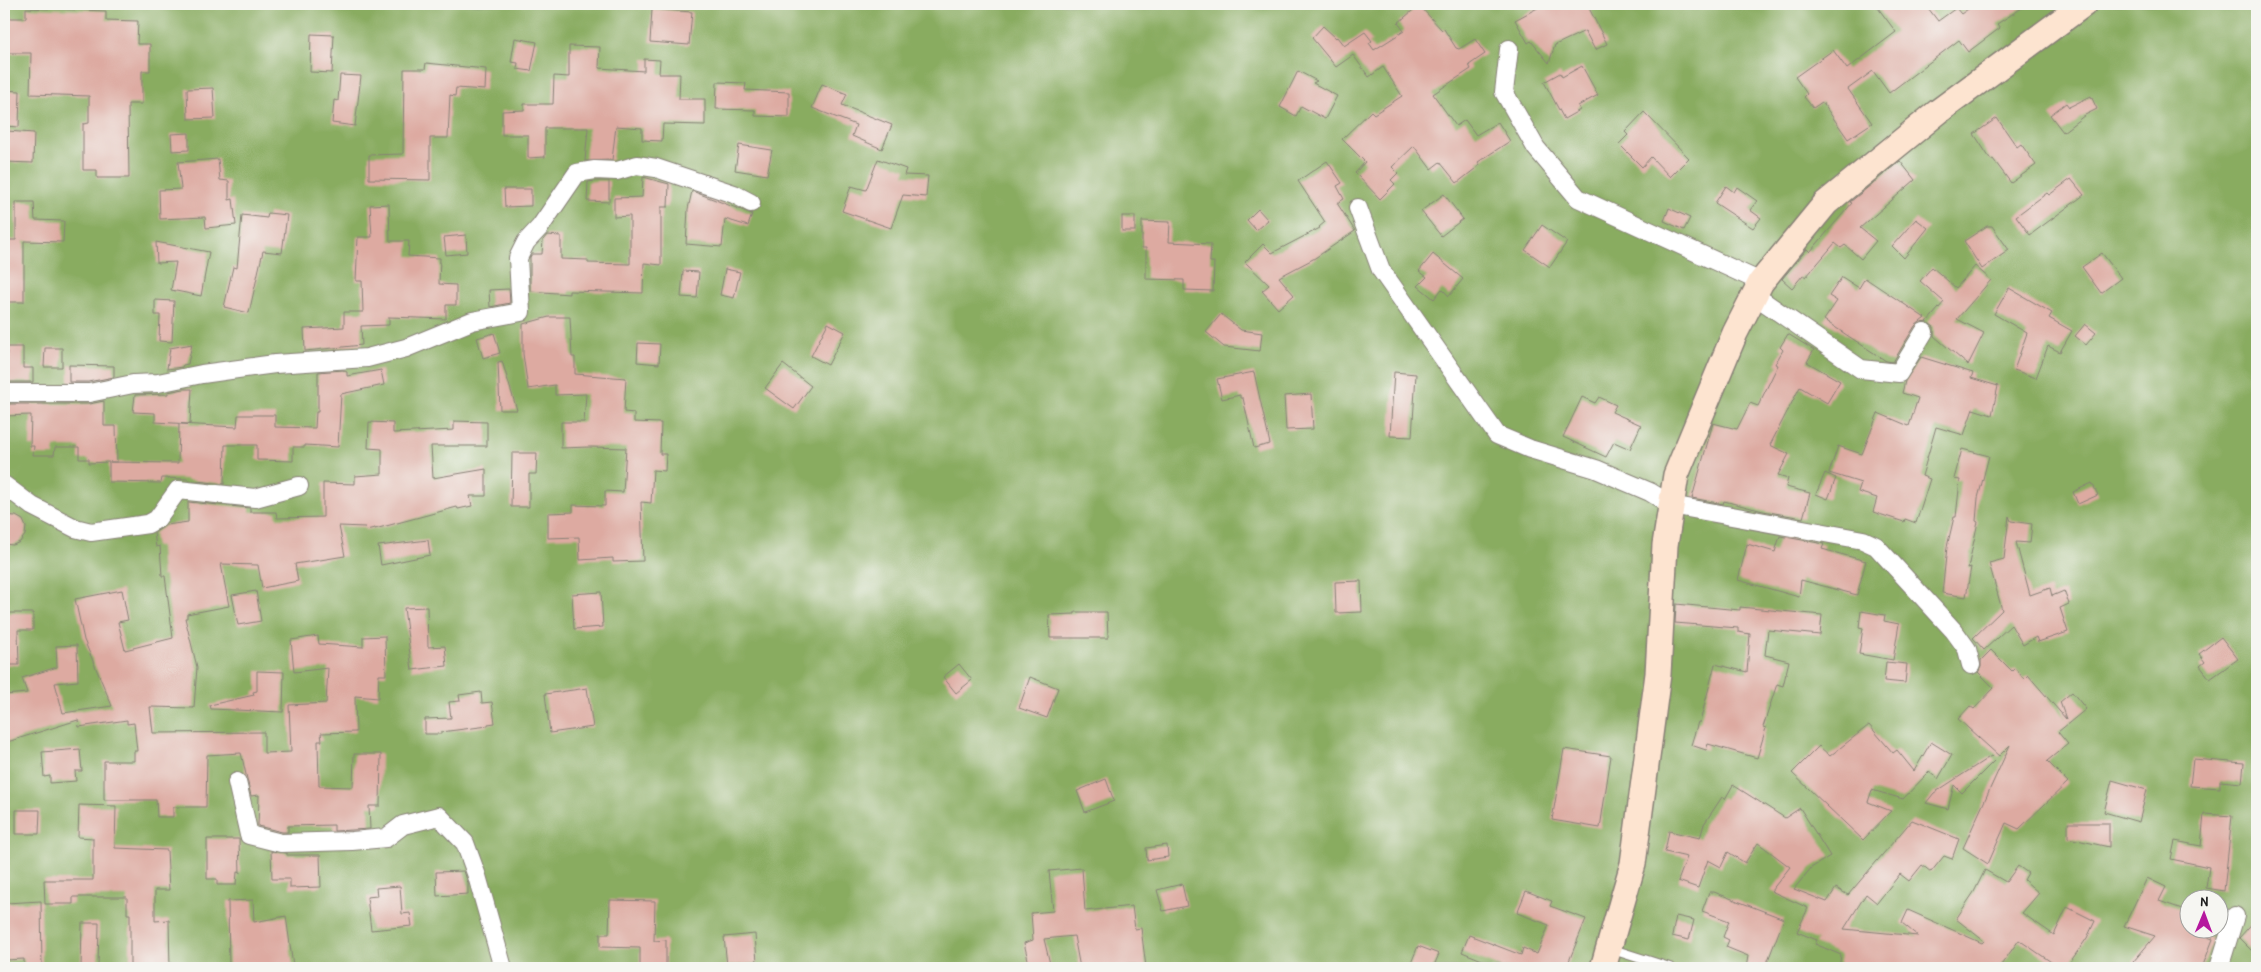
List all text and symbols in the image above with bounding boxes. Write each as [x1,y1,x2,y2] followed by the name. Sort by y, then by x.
[2178,890,2228,940] north arrow
[2200,891,2209,910] text: N

